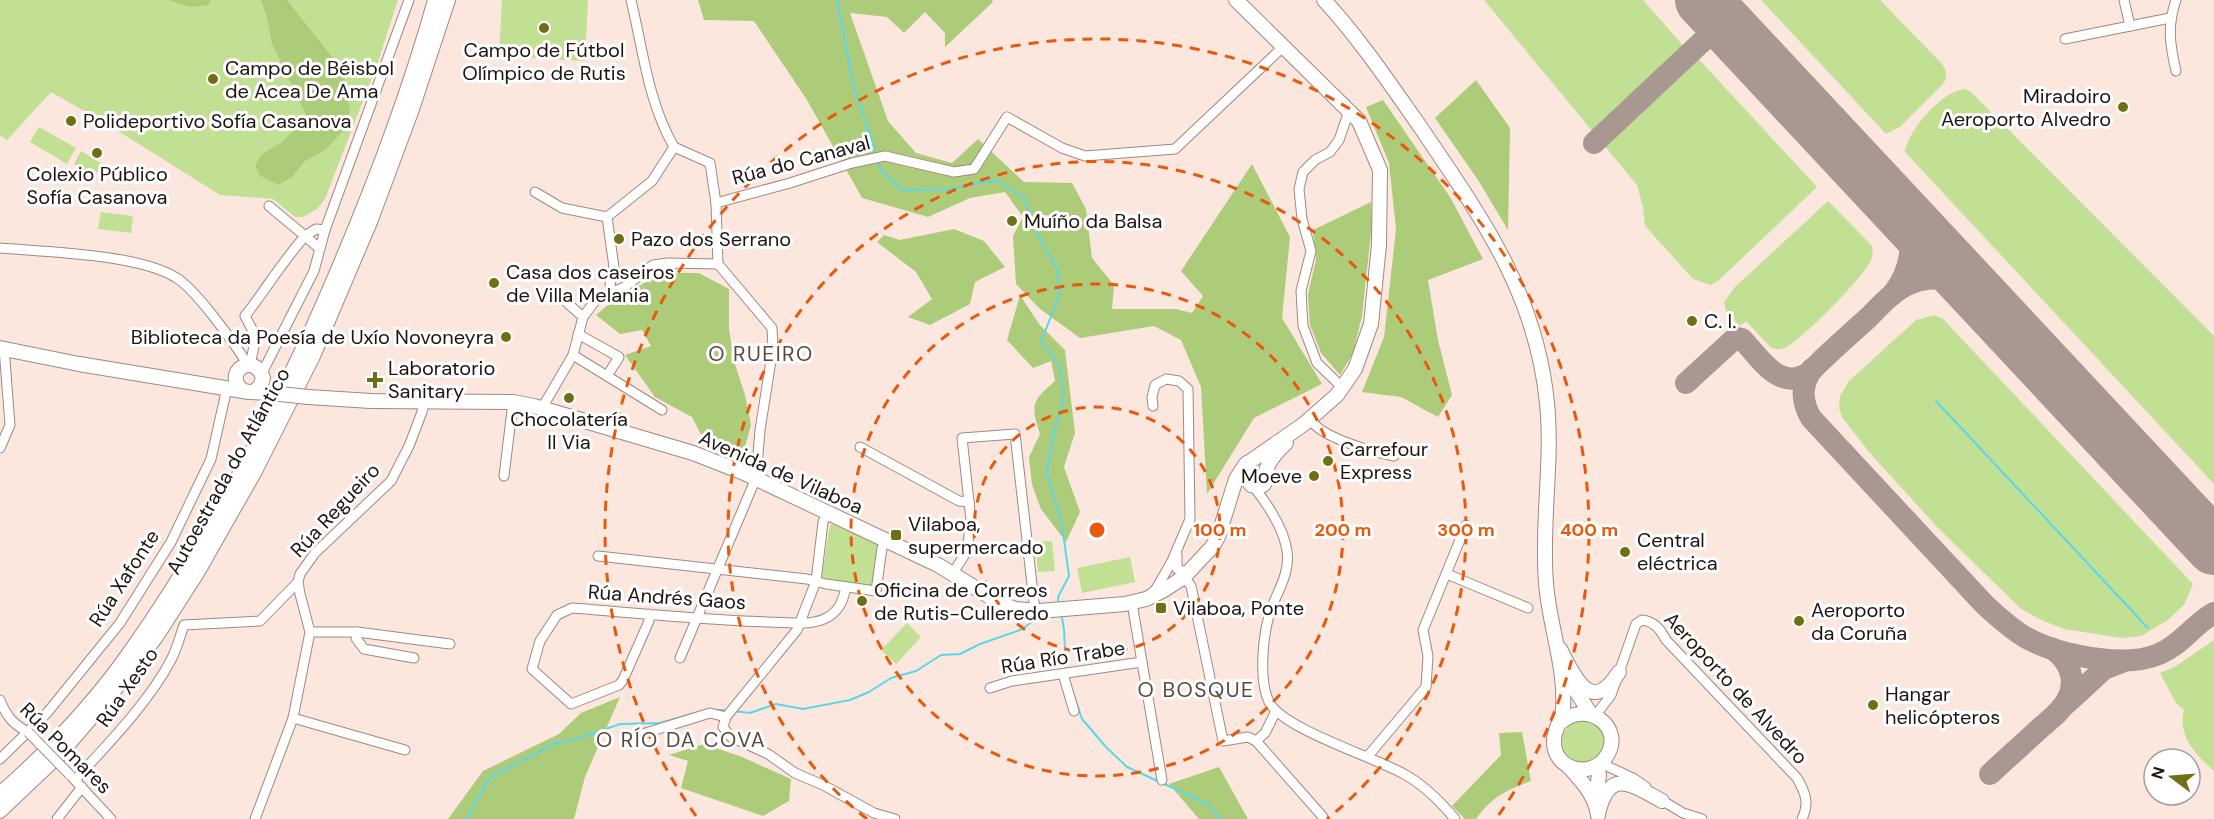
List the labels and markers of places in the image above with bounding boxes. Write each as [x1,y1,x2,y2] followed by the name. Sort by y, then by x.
[537,21,551,35] marker: Campo de Fútbol Olímpico de Rutis
[462,37,626,86] place label: Campo de Fútbol Olímpico de Rutis
[225,55,394,104] place label: Campo de Béisbol de Acea De Ama
[206,72,220,86] marker: Campo de Béisbol de Acea De Ama
[1941,83,2111,132] place label: Miradoiro Aeroporto Alvedro
[2116,100,2130,114] marker: Miradoiro Aeroporto Alvedro
[83,108,352,134] place label: Polideportivo Sofía Casanova
[64,114,78,128] marker: Polideportivo Sofía Casanova
[90,146,104,160] marker: Colexio Público Sofía Casanova
[26,161,168,210] place label: Colexio Público Sofía Casanova
[1024,208,1162,234] place label: Muíño da Balsa
[1005,214,1019,228] marker: Muíño da Balsa
[631,226,791,252] place label: Pazo dos Serrano
[612,232,626,246] marker: Pazo dos Serrano
[506,259,675,308] place label: Casa dos caseiros de Villa Melania
[487,276,501,290] marker: Casa dos caseiros de Villa Melania
[1704,308,1736,334] place label: C. I.
[1685,314,1699,328] marker: C. I.
[131,324,494,350] place label: Biblioteca da Poesía de Uxío Novoneyra
[499,330,513,344] marker: Biblioteca da Poesía de Uxío Novoneyra
[388,355,495,404] place label: Laboratorio Sanitary
[366,371,384,389] marker: Laboratorio Sanitary
[562,391,576,405] marker: Chocolatería Il Via
[510,406,628,455] place label: Chocolatería Il Via
[1340,436,1428,485] place label: Carrefour Express
[1321,454,1335,468] marker: Carrefour Express
[1241,463,1302,489] place label: Moeve
[1307,469,1321,483] marker: Moeve
[908,511,1044,560] place label: Vilaboa, supermercado
[1087,520,1107,540] centre of rings
[1637,527,1718,576] place label: Central eléctrica
[889,528,903,542] marker: Vilaboa, supermercado
[1618,545,1632,559] marker: Central eléctrica
[874,577,1049,626] place label: Oficina de Correos de Rutis-Culleredo
[855,594,869,608] marker: Oficina de Correos de Rutis-Culleredo
[1173,595,1304,621] place label: Vilaboa, Ponte
[1811,597,1907,646] place label: Aeroporto da Coruña
[1154,601,1168,615] marker: Vilaboa, Ponte
[1792,614,1806,628] marker: Aeroporto da Coruña
[1885,681,2000,730] place label: Hangar helicópteros
[1866,698,1880,712] marker: Hangar helicópteros

